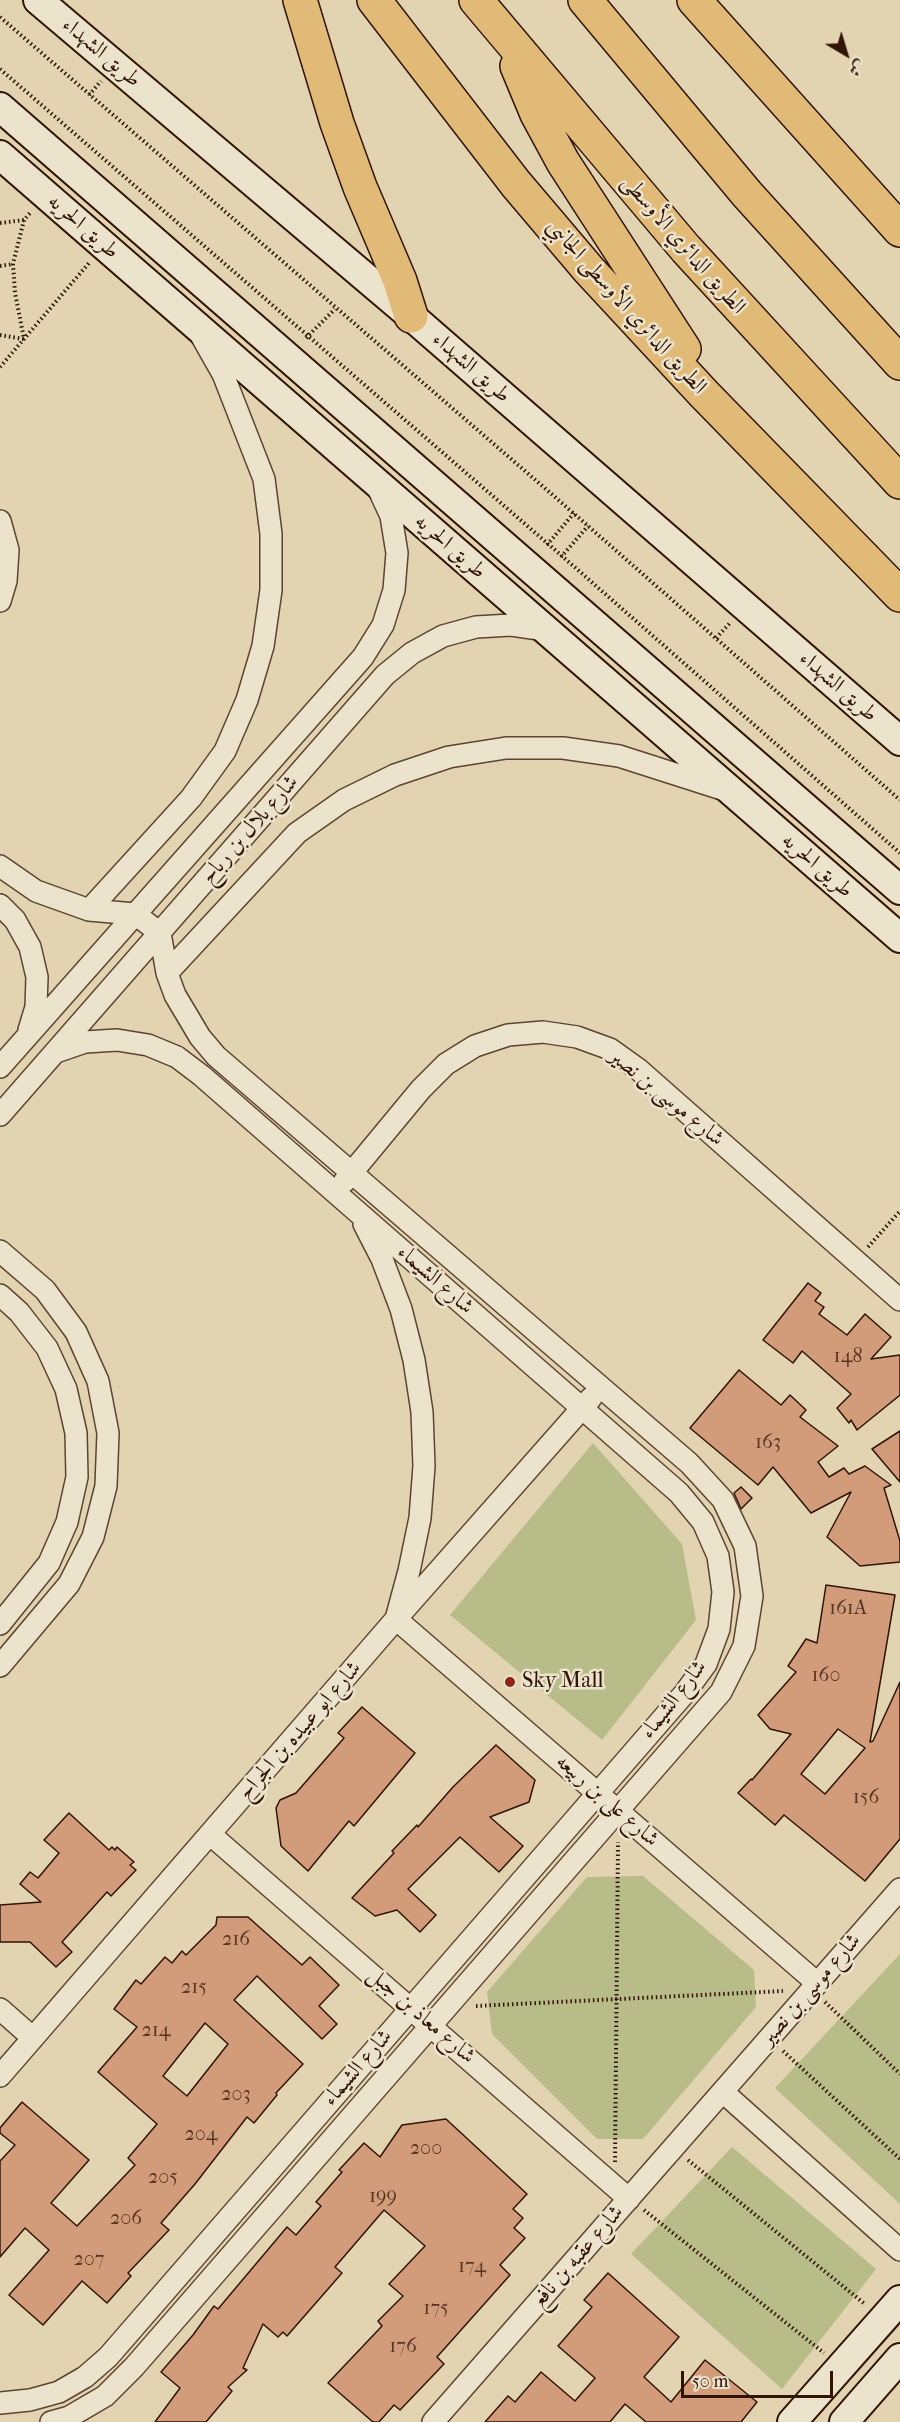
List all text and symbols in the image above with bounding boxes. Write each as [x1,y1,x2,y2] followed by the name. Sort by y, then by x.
[56,12,146,94] street label: طريق الشهداء
[816,24,876,84] north arrow
[845,56,869,81] text: ش
[615,170,751,320] street label: الطريق الدائري الأوسطى
[42,189,124,265] street label: طريق الحريه
[540,214,712,400] street label: الطريق الدائري الأوسطى الجانبي
[426,327,516,409] street label: طريق الشهداء
[409,509,491,585] street label: طريق الحريه
[793,646,883,728] street label: طريق الشهداء
[195,770,305,890] street label: شارع بلال بن رباح
[776,828,858,904] street label: طريق الحريه
[603,1043,729,1153] street label: شارع موسى بن نصير
[391,1240,479,1320] street label: شارع الشيماء
[834,1345,862,1369] house number: 148
[755,1431,781,1455] house number: 163
[829,1597,867,1621] house number: 161A
[635,1655,713,1745] street label: شارع الشيماء
[233,1656,367,1806] street label: شارع ابو عبيده بن الجراح
[812,1664,840,1688] house number: 160
[522,1669,604,1695] place label: Sky Mall
[503,1675,517,1689] marker: Sky Mall
[550,1749,664,1853] street label: شارع على بن ربيعه
[853,1786,879,1810] house number: 156
[222,1928,250,1952] house number: 216
[755,1928,867,2052] street label: شارع موسى بن نصير
[362,1962,480,2070] street label: شارع معاذ بن جبل
[181,1976,207,2000] house number: 215
[141,2019,171,2043] house number: 214
[318,2024,398,2112] street label: شارع الشيماء
[221,2083,251,2107] house number: 203
[185,2123,217,2147] house number: 204
[410,2137,442,2161] house number: 200
[148,2166,178,2190] house number: 205
[369,2185,397,2209] house number: 199
[526,2200,630,2314] street label: شارع عقبه بن نافع
[110,2207,142,2231] house number: 206
[74,2248,104,2272] house number: 207
[458,2255,486,2279] house number: 174
[423,2297,449,2321] house number: 175
[389,2335,417,2359] house number: 176
[684,2359,836,2397] scale bar
[692,2371,728,2392] text: 50 m

